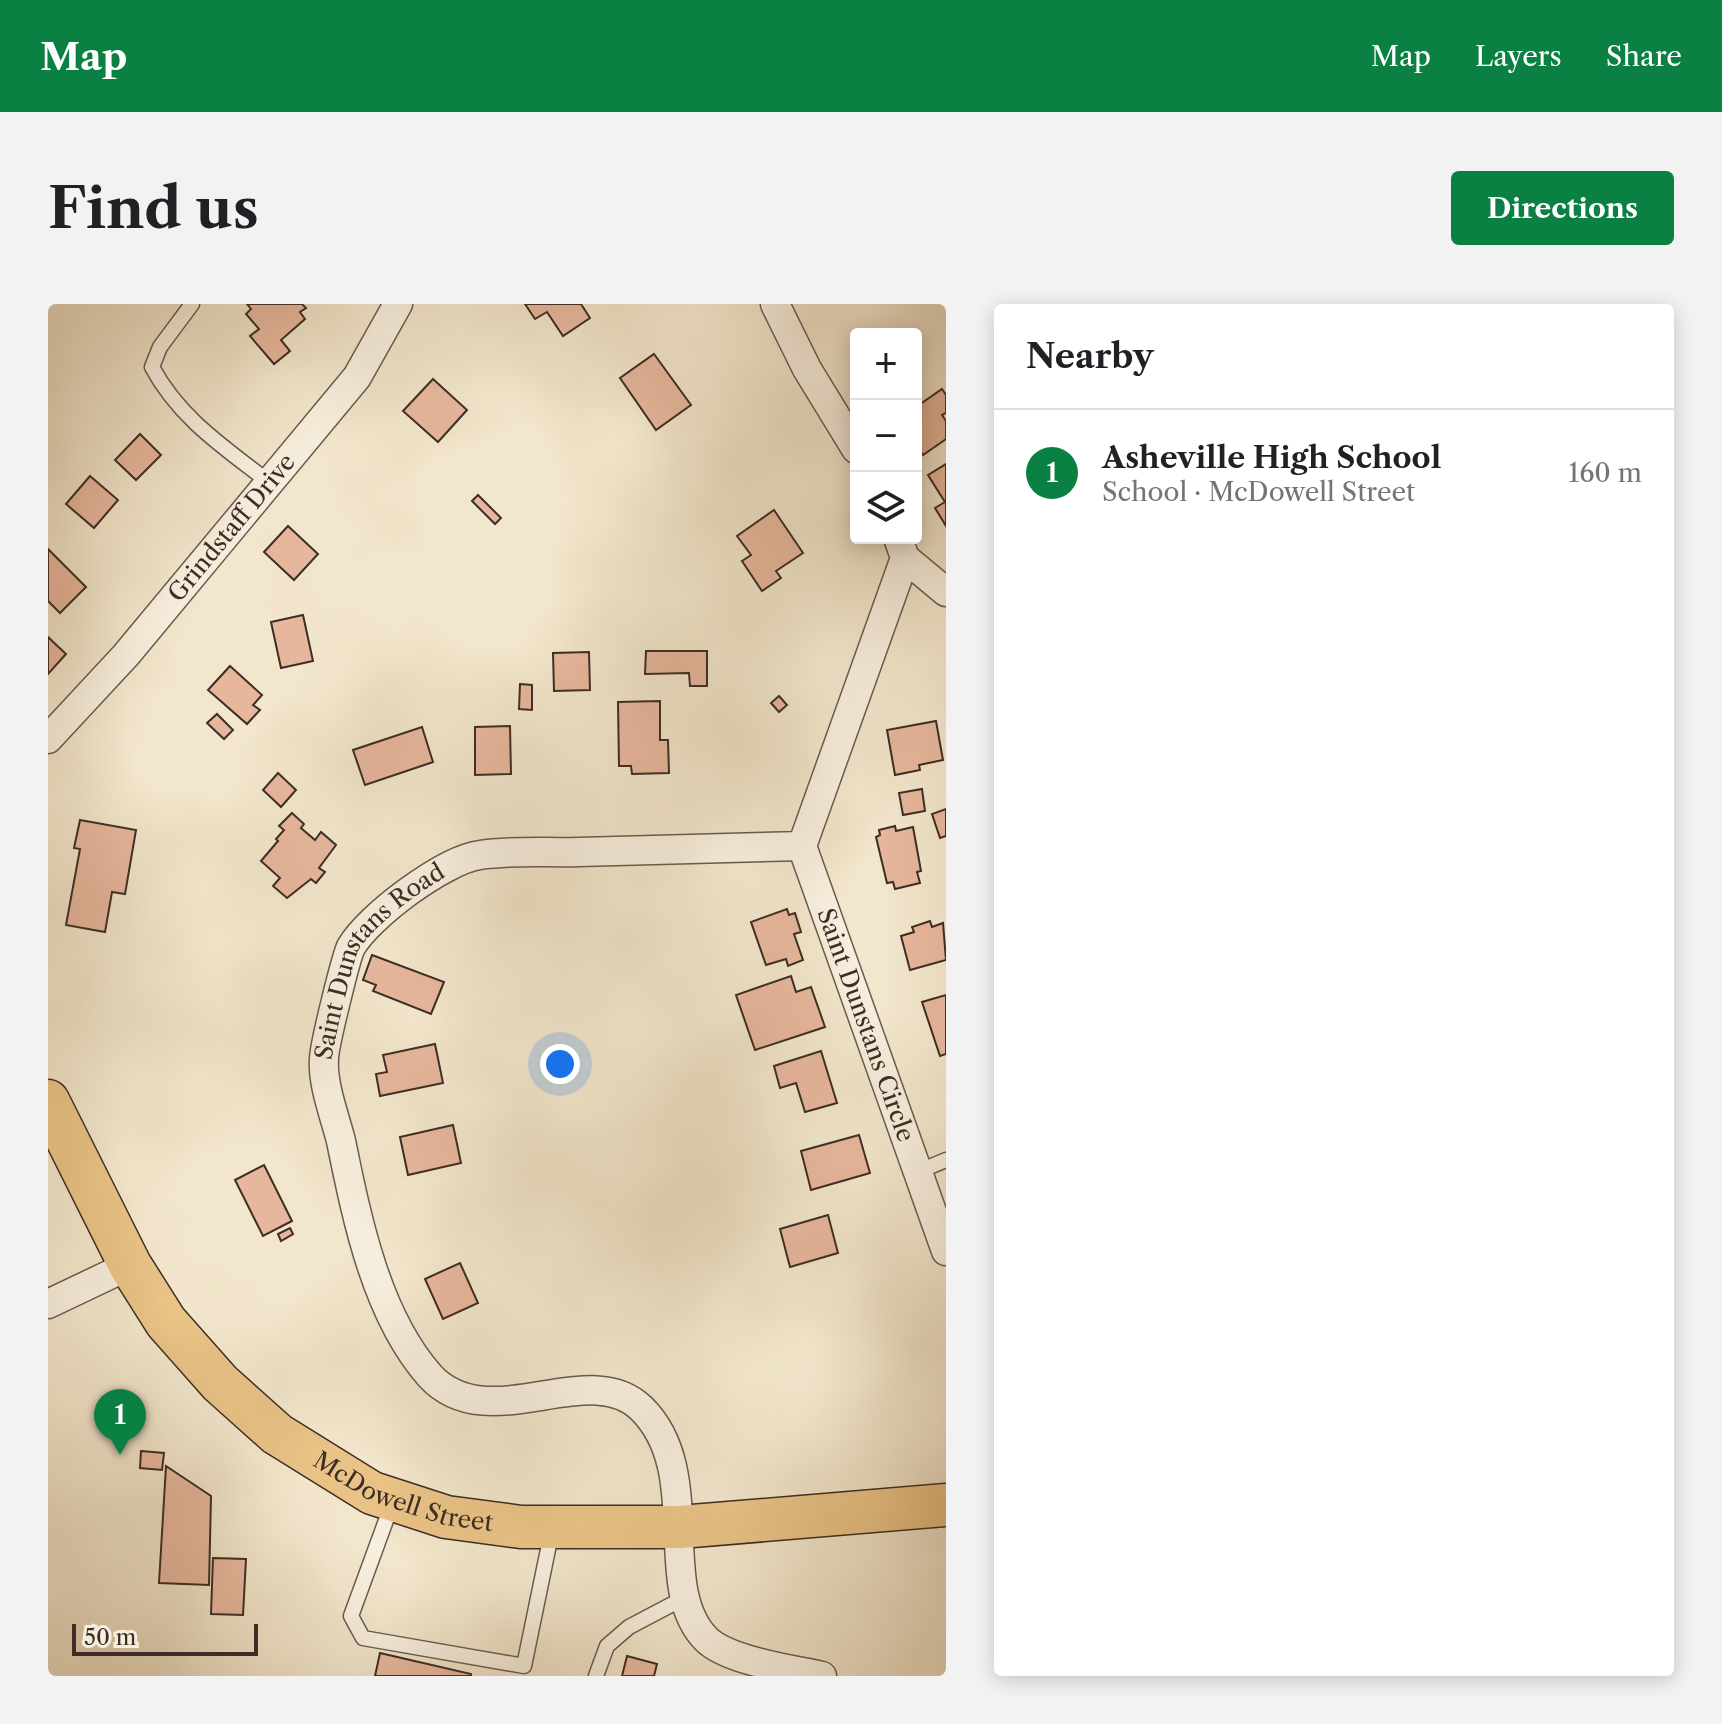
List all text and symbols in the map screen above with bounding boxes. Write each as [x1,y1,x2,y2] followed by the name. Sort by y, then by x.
[40,33,128,80] text: Map
[1371,39,1431,73] text: Map
[1475,39,1562,73] text: Layers
[1606,39,1682,73] text: Share
[1451,171,1674,245] button: Directions
[48,174,259,243] text: Find us
[850,328,922,544] map controls
[850,328,922,400] button: +
[1026,335,1154,377] text: Nearby
[850,400,922,472] button: −
[1102,439,1441,476] text: Asheville High School
[162,448,301,607] street label: Grindstaff Drive
[1046,457,1058,489] text: 1
[1568,457,1642,489] text: 160 m
[850,472,922,544] button: layers
[1102,476,1415,508] text: School · McDowell Street
[309,857,450,1062] street label: Saint Dunstans Road
[811,904,921,1145] street label: Saint Dunstans Circle
[540,1044,580,1084] your location
[94,1389,146,1455] pin: 1
[308,1445,495,1537] street label: McDowell Street
[72,1620,258,1656] scale bar
[84,1624,136,1651] text: 50 m

